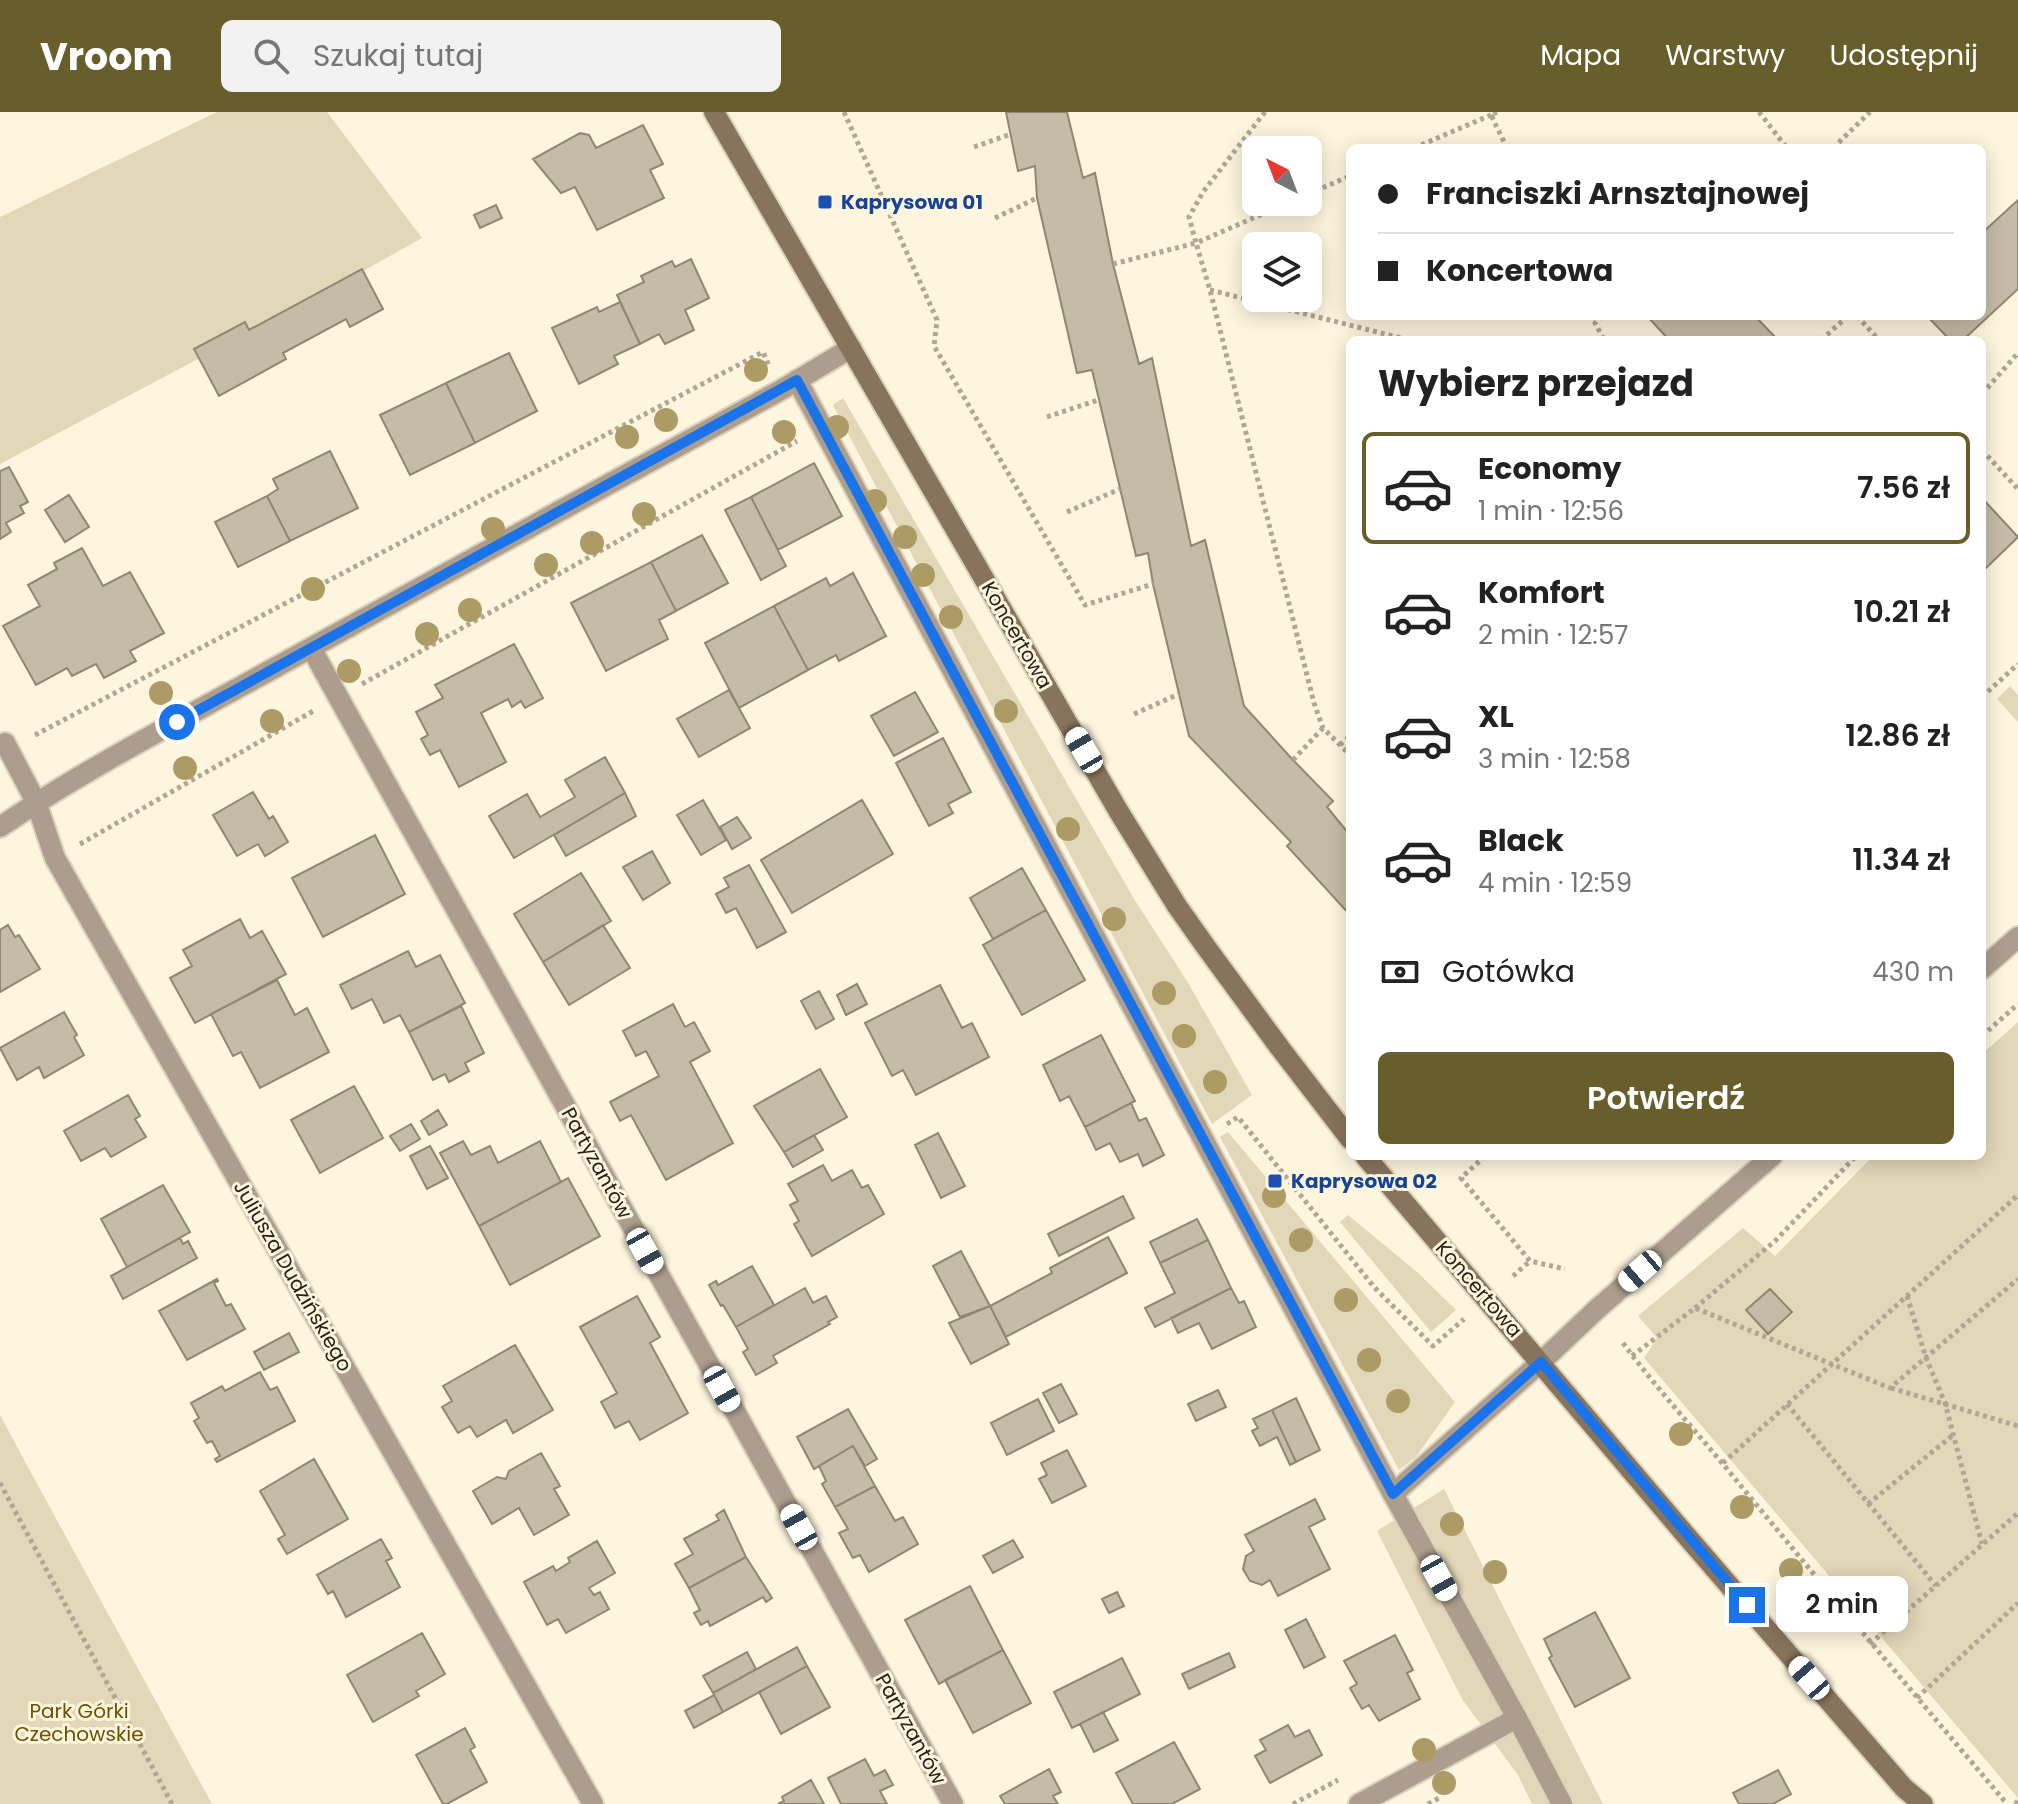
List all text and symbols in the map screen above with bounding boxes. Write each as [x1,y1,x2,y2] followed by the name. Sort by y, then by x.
[221,20,781,92] search box
[40,30,173,83] text: Vroom
[249,34,293,78] icon: search
[313,34,483,77] text: Szukaj tutaj
[1540,36,1621,75] text: Mapa
[1665,36,1785,75] text: Warstwy
[1829,36,1978,75] text: Udostępnij
[1242,136,1322,216] north arrow
[1242,136,1322,312] map controls
[1426,172,1809,215] text: Franciszki Arnsztajnowej
[841,188,983,216] place label: Kaprysowa 01
[816,193,834,211] marker: Kaprysowa 01
[1242,232,1322,312] button: layers
[1426,249,1613,292] text: Koncertowa
[1378,358,1694,409] text: Wybierz przejazd
[1478,447,1622,490] text: Economy
[1382,452,1454,524] icon: car
[1857,466,1950,509] text: 7.56 zł
[1478,493,1624,529] text: 1 min · 12:56
[1478,571,1605,614] text: Komfort
[975,576,1059,694] street label: Koncertowa
[1382,576,1454,648] icon: car
[1854,590,1950,633] text: 10.21 zł
[1478,617,1628,653] text: 2 min · 12:57
[1478,695,1514,738] text: XL
[1382,700,1454,772] icon: car
[159,704,195,740] route start
[1845,714,1950,757] text: 12.86 zł
[1062,723,1106,777] car
[1478,741,1631,777] text: 3 min · 12:58
[1478,819,1564,862] text: Black
[1382,824,1454,896] icon: car
[1852,838,1950,881] text: 11.34 zł
[1478,865,1632,901] text: 4 min · 12:59
[1378,950,1422,994] icon: cash
[1442,950,1575,993] text: Gotówka
[1872,954,1954,990] text: 430 m
[1378,1052,1954,1144] button: Potwierdź
[555,1102,639,1224] street label: Partyzantów
[1291,1167,1437,1195] place label: Kaprysowa 02
[1266,1172,1284,1190] marker: Kaprysowa 02
[227,1175,359,1377] street label: Juliusza Dudzińskiego
[623,1224,667,1278] car
[1429,1235,1529,1343] street label: Koncertowa
[1614,1246,1666,1296] car
[700,1362,744,1416] car
[777,1500,821,1554] car
[1417,1551,1461,1605] car
[1775,1577,1907,1633] callout: 2 min
[1806,1586,1878,1622] text: 2 min
[1729,1587,1765,1623] route end
[1784,1652,1834,1704] car
[869,1668,953,1790] street label: Partyzantów
[14,1697,144,1748] park label: Park Górki Czechowskie

